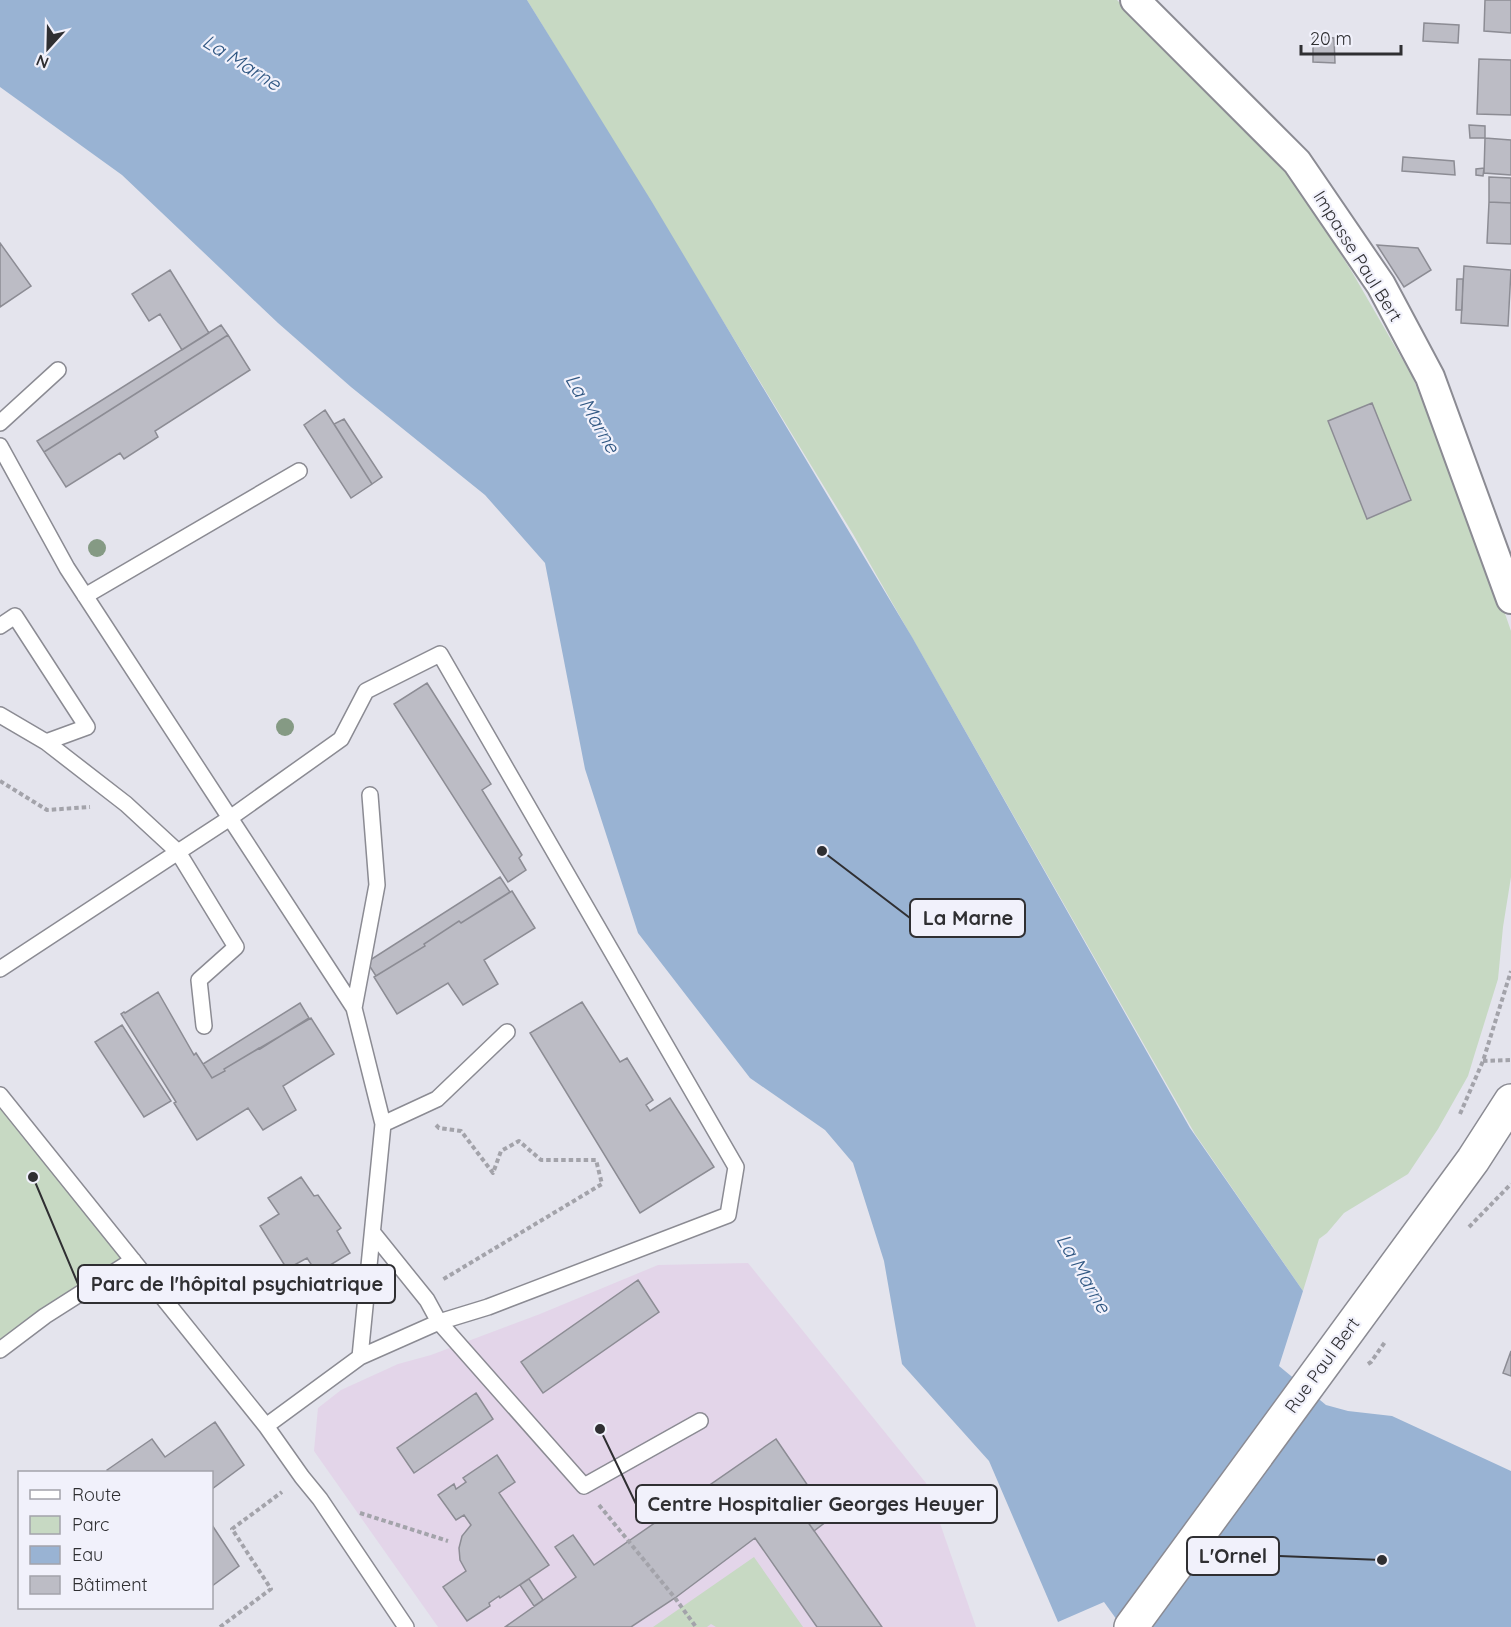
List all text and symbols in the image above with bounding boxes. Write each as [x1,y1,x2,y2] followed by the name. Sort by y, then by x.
[18,18,78,78] north arrow
[1301,18,1402,56] scale bar
[1310,27,1352,50] text: 20 m
[198,28,286,96] water label: La Marne
[33,50,52,73] text: N
[1308,186,1408,326] street label: Impasse Paul Bert
[560,369,626,458] water label: La Marne
[910,899,1025,937] callout: La Marne
[923,905,1013,930] text: La Marne
[1051,1229,1117,1318] water label: La Marne
[78,1265,395,1303] callout: Parc de l'hôpital psychiatrique
[91,1271,383,1296] text: Parc de l'hôpital psychiatrique
[1280,1313,1364,1417] street label: Rue Paul Bert
[18,1471,213,1609] legend
[72,1483,121,1506] text: Route
[636,1485,997,1523] callout: Centre Hospitalier Georges Heuyer
[648,1491,985,1516] text: Centre Hospitalier Georges Heuyer
[72,1513,109,1536] text: Parc
[1187,1537,1279,1575] callout: L'Ornel
[72,1543,103,1566] text: Eau
[1199,1543,1267,1568] text: L'Ornel
[72,1573,148,1596] text: Bâtiment

